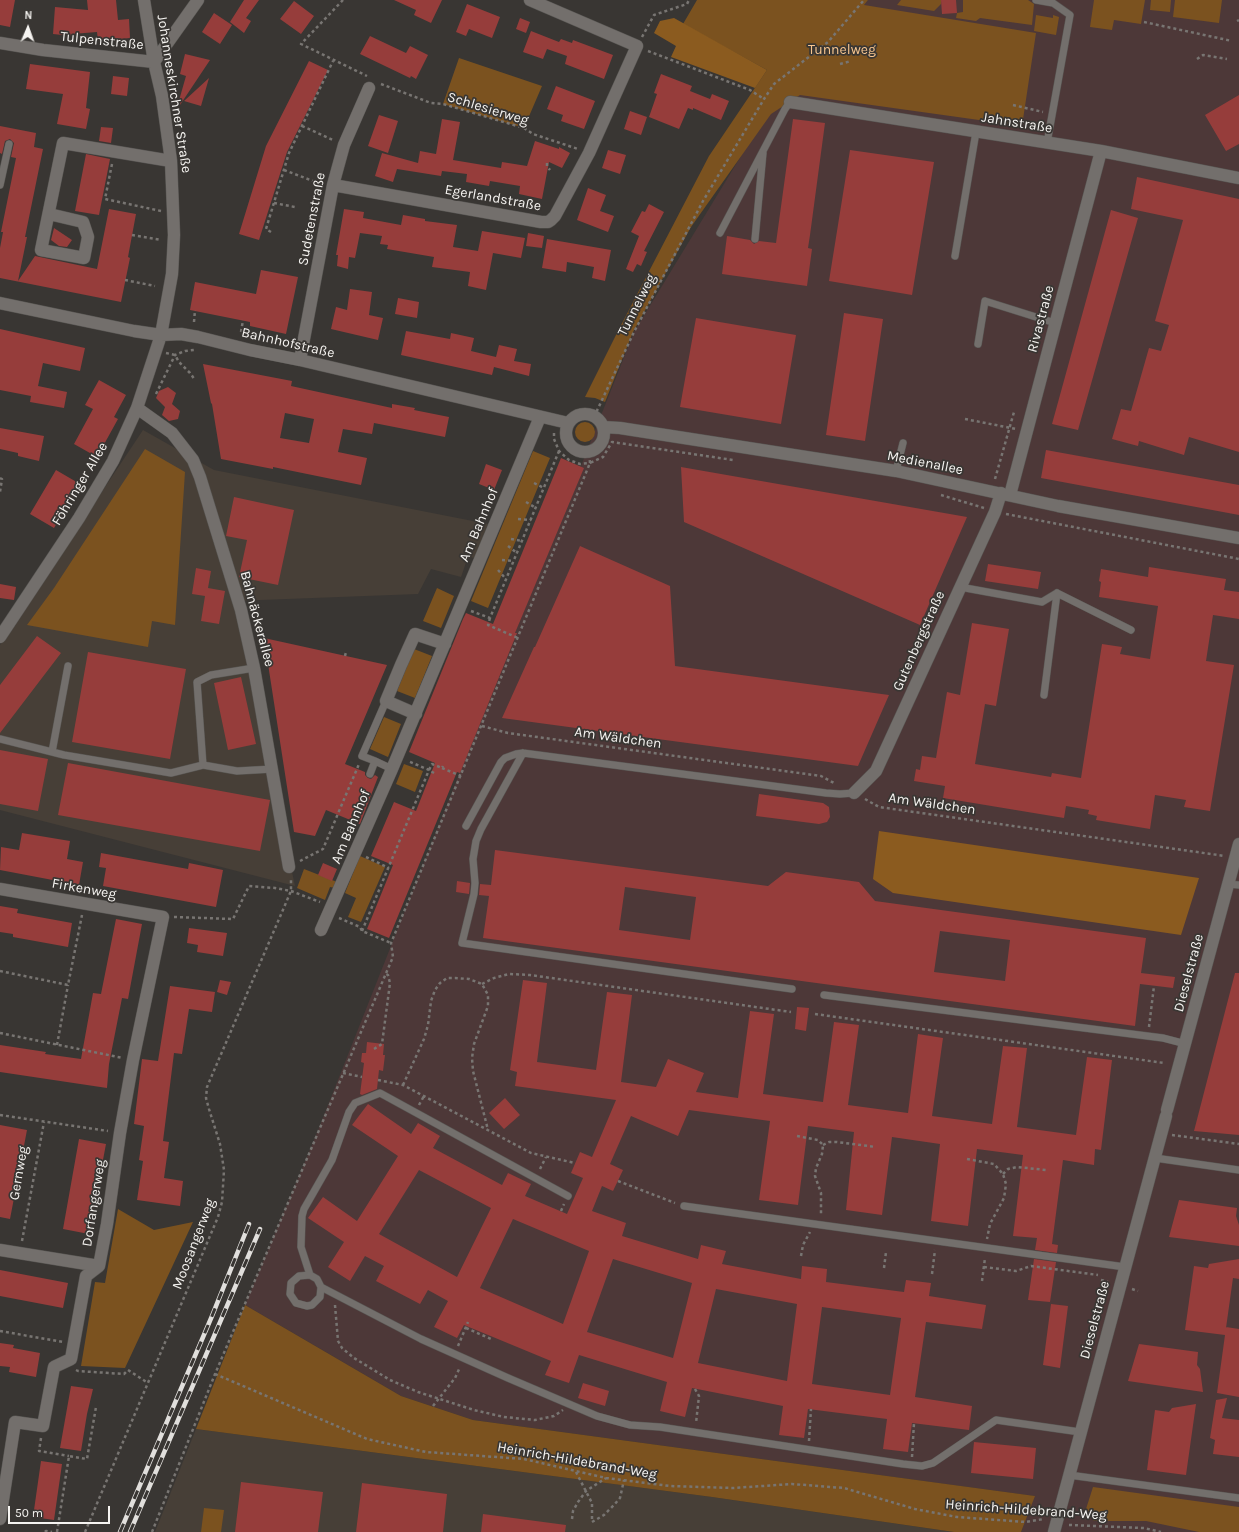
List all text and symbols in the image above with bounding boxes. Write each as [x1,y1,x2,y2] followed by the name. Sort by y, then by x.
[8,8,48,48] north arrow
[24,9,33,22] text: N
[153,14,195,174] street label: Johanneskirchner Straße
[60,28,144,54] street label: Tulpenstraße
[808,42,876,58] park label: Tunnelweg
[445,89,531,129] street label: Schlesierweg
[980,109,1054,137] street label: Jahnstraße
[295,171,329,267] street label: Sudetenstraße
[444,181,542,215] street label: Egerlandstraße
[614,271,660,339] street label: Tunnelweg
[1024,284,1058,354] street label: Rivastraße
[240,324,336,362] street label: Bahnhofstraße
[48,439,112,529] street label: Föhringer Allee
[886,447,964,479] street label: Medienallee
[456,486,502,564] street label: Am Bahnhof
[236,569,278,669] street label: Bahnäckerallee
[889,588,949,694] street label: Gutenbergstraße
[573,724,663,752] street label: Am Wäldchen
[328,788,374,866] street label: Am Bahnhof
[887,790,977,818] street label: Am Wäldchen
[50,875,118,903] street label: Firkenweg
[1171,932,1207,1014] street label: Dieselstraße
[6,1144,32,1202] street label: Gernweg
[79,1158,109,1248] street label: Dorfangerweg
[169,1196,219,1292] street label: Moosangerweg
[1077,1279,1113,1361] street label: Dieselstraße
[496,1439,658,1483] street label: Heinrich-Hildebrand-Weg
[945,1496,1107,1524] street label: Heinrich-Hildebrand-Weg
[10,1498,112,1524] scale bar
[15,1506,43,1520] text: 50 m

